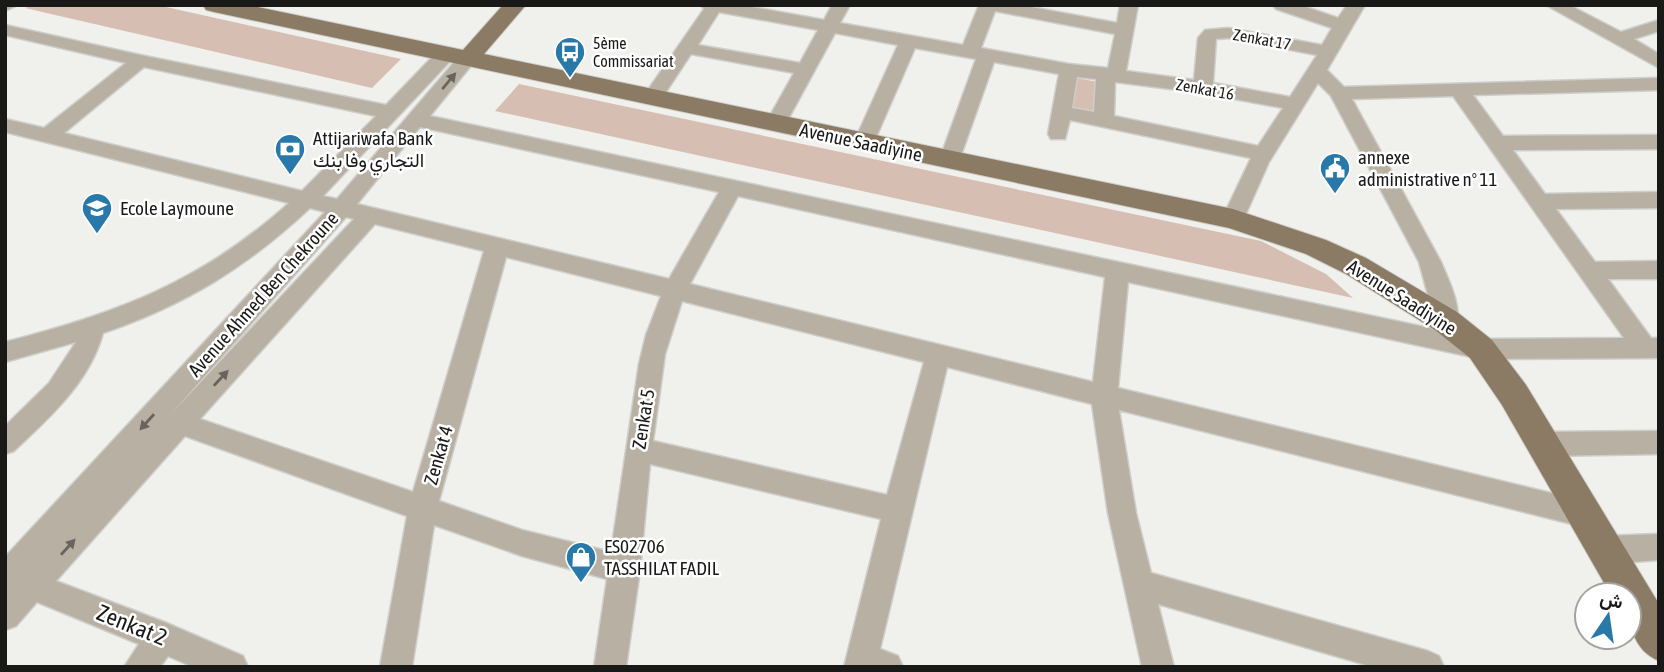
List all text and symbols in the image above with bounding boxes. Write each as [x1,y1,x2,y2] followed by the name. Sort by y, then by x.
[1232,25,1292,53] street label: Zenkat 17
[593,34,674,70] place label: 5ème Commissariat
[553,35,587,79] bus stop icon: 5ème Commissariat
[441,73,456,90] one-way arrow
[1175,75,1235,103] street label: Zenkat 16
[798,118,924,166] street label: Avenue Saadiyine
[313,127,434,176] place label: Attijariwafa Bank التجاري وفا بنك
[273,132,307,176] bank icon: Attijariwafa Bank التجاري وفا بنك
[1358,146,1497,190] place label: annexe administrative n° 11
[1318,151,1352,195] public building icon: annexe administrative n° 11
[80,191,114,235] school or university icon: Ecole Laymoune
[120,197,234,219] place label: Ecole Laymoune
[183,207,343,381] street label: Avenue Ahmed Ben Chekroune
[1343,255,1461,339] street label: Avenue Saadiyine
[212,370,228,387] one-way arrow
[627,387,659,451] street label: Zenkat 5
[140,413,156,430] one-way arrow
[419,423,457,487] street label: Zenkat 4
[604,535,720,579] place label: ES02706 TASSHILAT FADIL
[59,539,75,556] one-way arrow
[564,540,598,584] shop icon: ES02706 TASSHILAT FADIL
[1573,581,1643,651] north arrow
[1598,586,1626,614] text: ش
[93,599,171,651] street label: Zenkat 2

